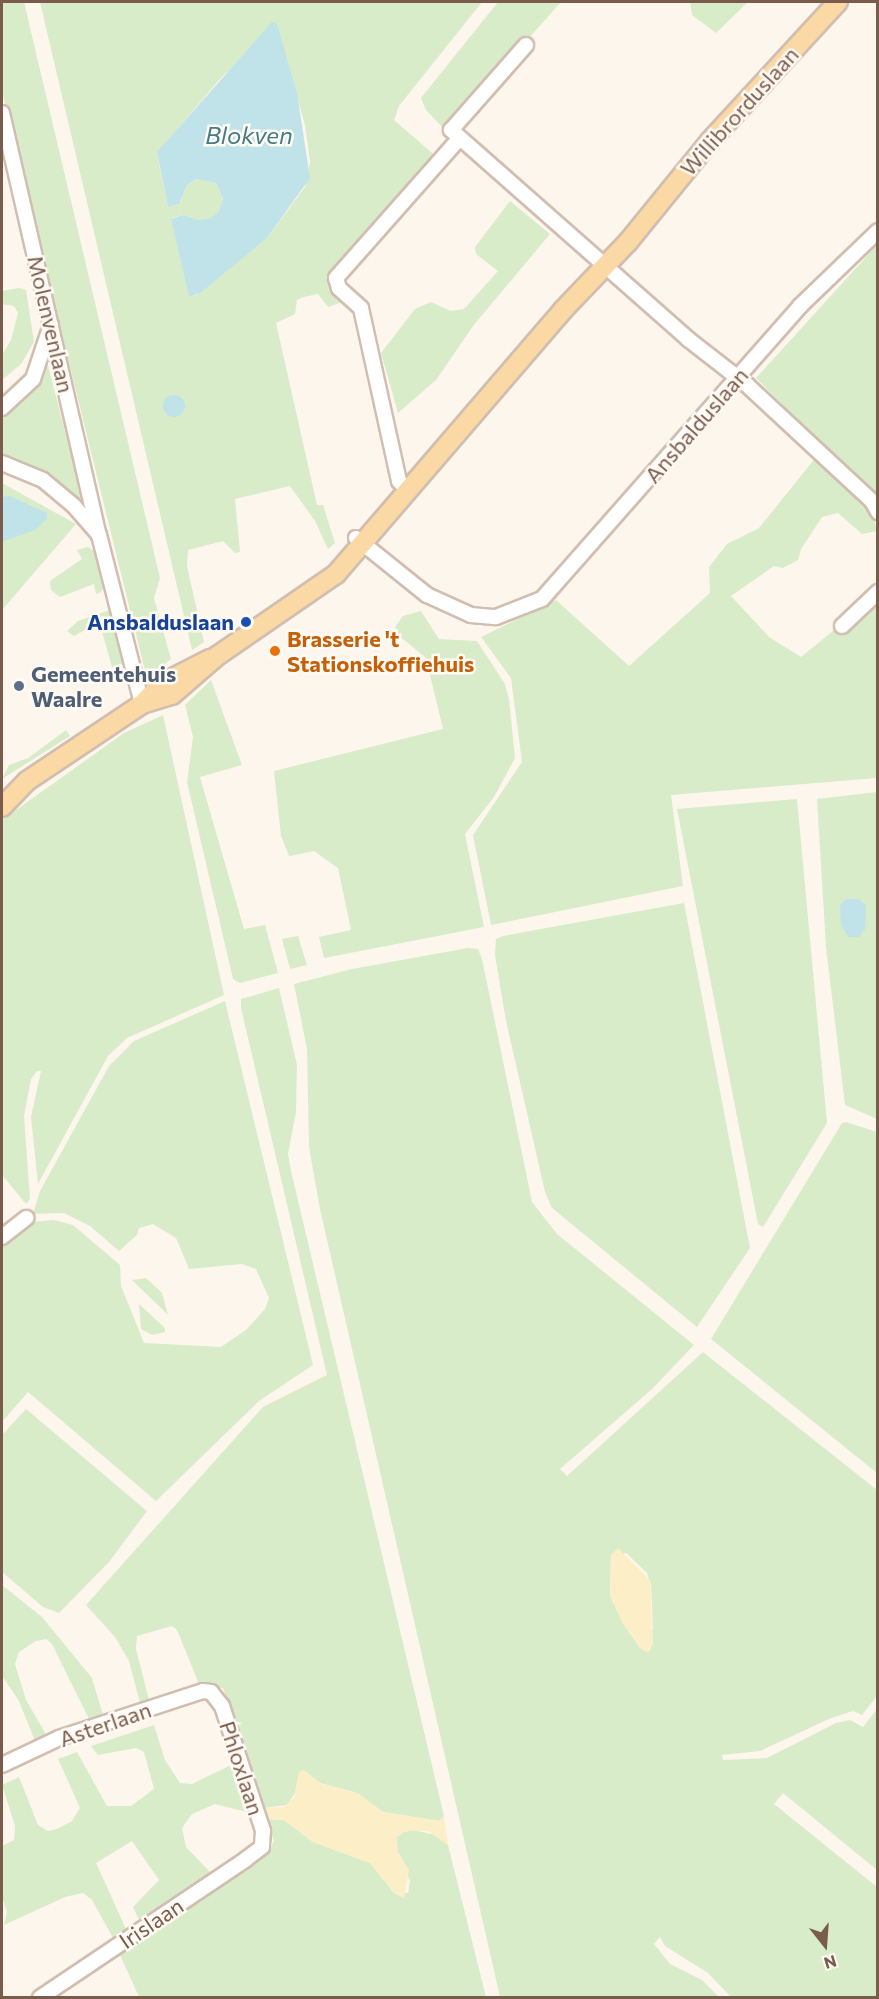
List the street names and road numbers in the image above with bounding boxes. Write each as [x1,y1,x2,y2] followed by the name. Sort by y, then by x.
[674,41,804,181] street label: Willibrorduslaan
[22,253,80,395] street label: Molenvenlaan
[639,362,753,488] street label: Ansbalduslaan
[56,1696,154,1752] street label: Asterlaan
[214,1718,270,1818] street label: Phloxlaan
[114,1892,188,1954] street label: Irislaan

